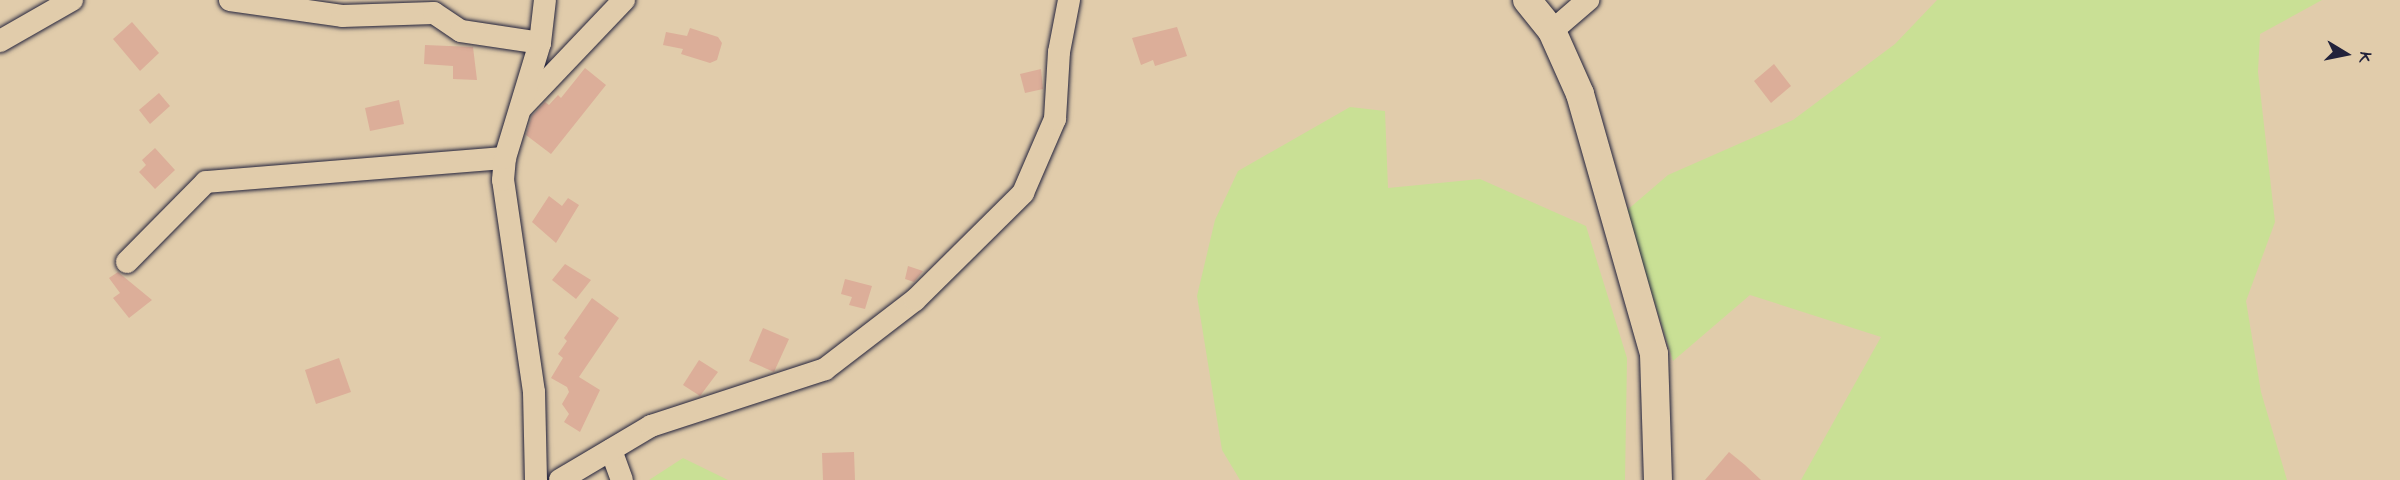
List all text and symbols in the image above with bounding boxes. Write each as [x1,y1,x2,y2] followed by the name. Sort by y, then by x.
[2316,24,2376,84] north arrow
[2353,50,2376,65] text: K

